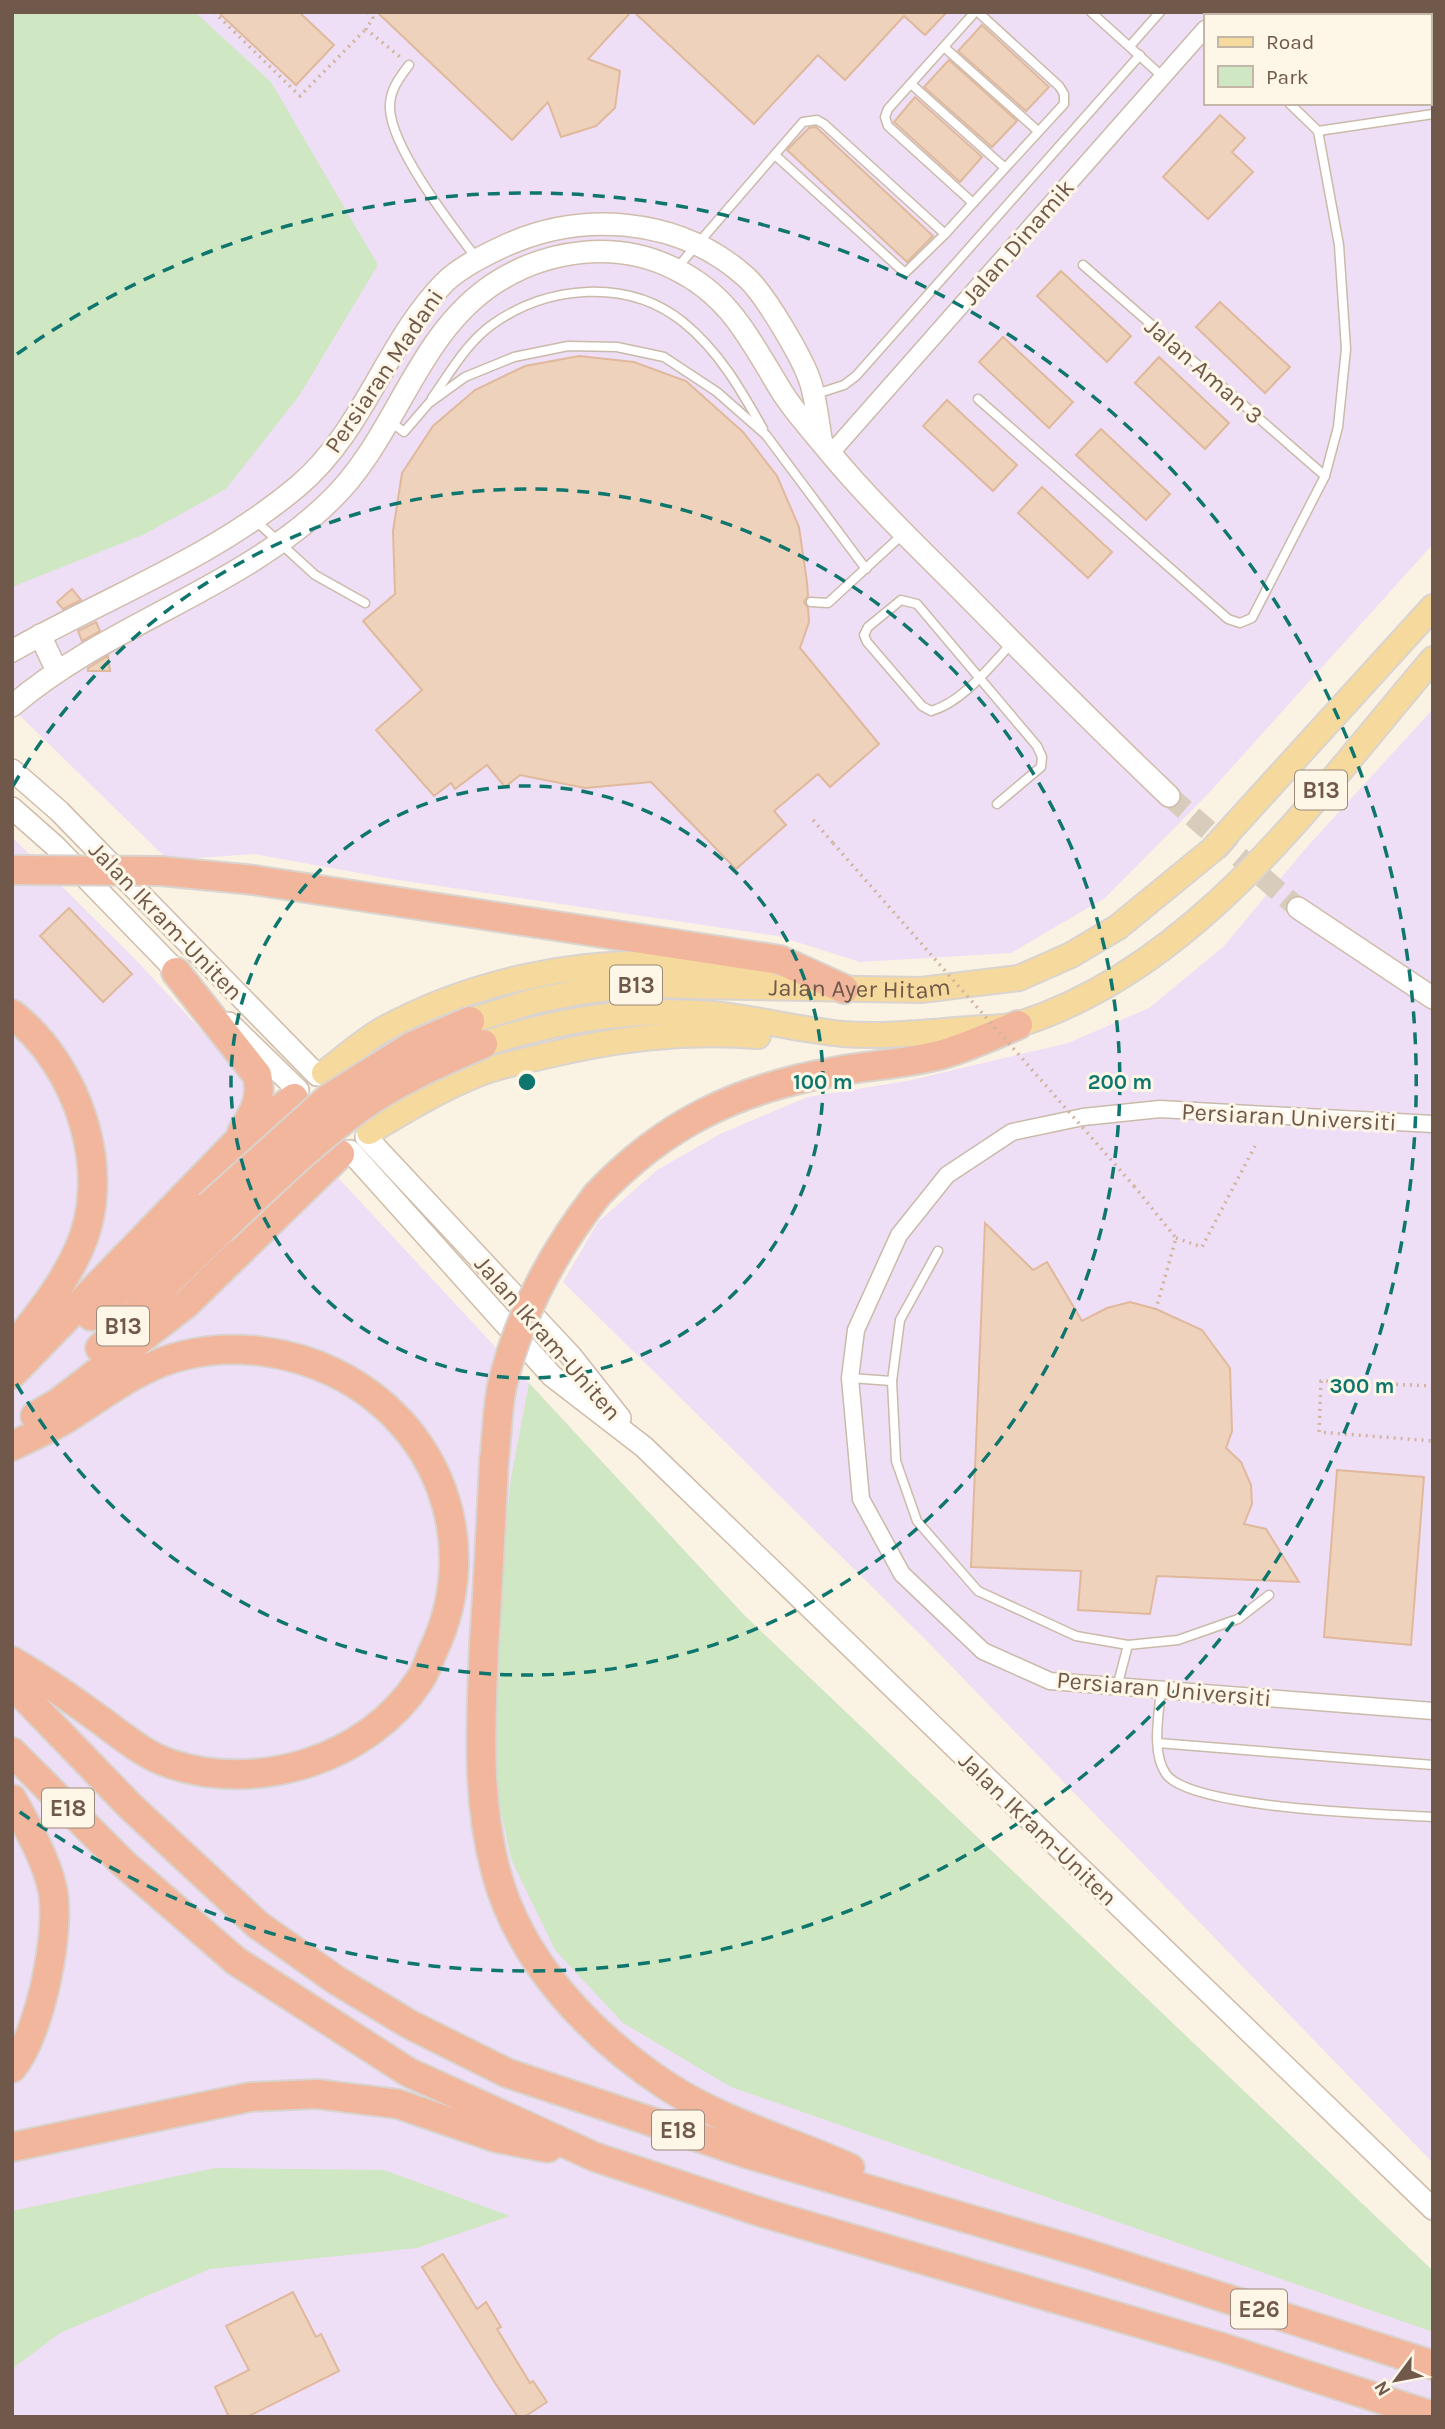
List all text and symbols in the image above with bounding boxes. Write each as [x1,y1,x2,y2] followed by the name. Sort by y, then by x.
[1204,14,1431,105] legend
[1266,30,1314,54] text: Road
[1266,65,1309,89] text: Park
[956,174,1080,310] street label: Jalan Dinamik
[319,284,449,458] street label: Persiaran Madani
[1139,312,1269,430] street label: Jalan Aman 3
[1295,770,1347,810] road number: B13
[83,836,249,1006] street label: Jalan Ikram-Uniten
[610,966,662,1004] road number: B13
[768,973,952,1005] street label: Jalan Ayer Hitam
[515,1070,539,1094] centre of rings
[793,1070,853,1094] text: 100 m
[1088,1070,1152,1094] text: 200 m
[1181,1097,1397,1137] street label: Persiaran Universiti
[469,1250,627,1426] street label: Jalan Ikram-Uniten
[97,1306,149,1345] road number: B13
[1330,1374,1394,1398] text: 300 m
[1055,1666,1273,1712] street label: Persiaran Universiti
[953,1746,1123,1912] street label: Jalan Ikram-Uniten
[42,1788,94,1828] road number: E18
[652,2110,704,2150] road number: E18
[1231,2290,1287,2328] road number: E26
[1361,2345,1431,2415] north arrow
[1369,2377,1395,2400] text: N

